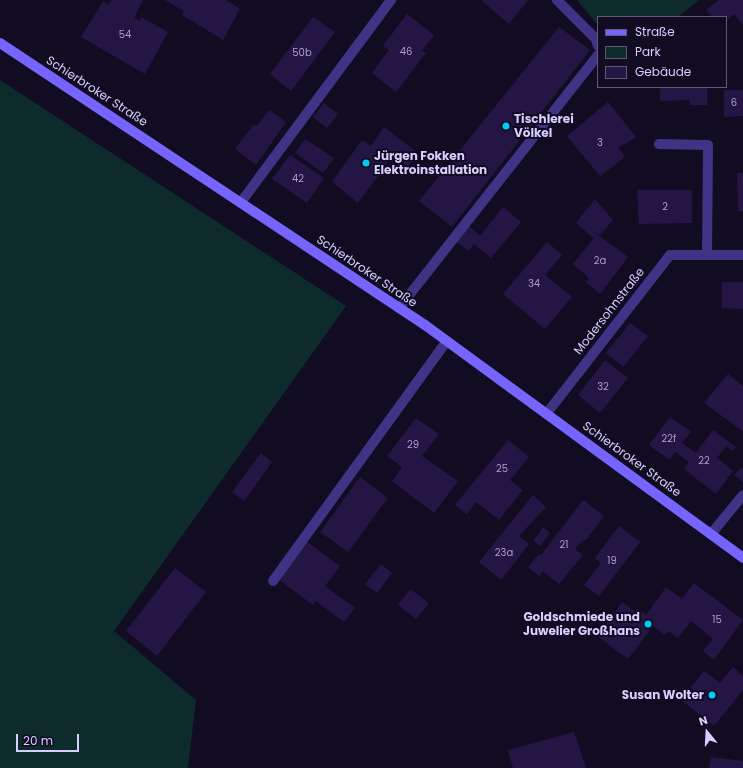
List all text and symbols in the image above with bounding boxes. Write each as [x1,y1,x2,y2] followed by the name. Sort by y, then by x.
[597,16,727,88] legend
[635,23,675,40] text: Straße
[119,29,131,41] house number: 54
[635,43,661,60] text: Park
[400,46,412,58] house number: 46
[292,47,312,59] house number: 50b
[44,53,150,129] street label: Schierbroker Straße
[635,63,691,80] text: Gebäude
[731,97,737,109] house number: 6
[514,112,574,140] place label: Tischlerei Völkel
[501,121,511,131] marker: Tischlerei Völkel
[597,137,603,149] house number: 3
[374,149,487,177] place label: Jürgen Fokken Elektroinstallation
[361,158,371,168] marker: Jürgen Fokken Elektroinstallation
[292,173,304,185] house number: 42
[662,201,668,213] house number: 2
[314,232,420,310] street label: Schierbroker Straße
[594,255,606,267] house number: 2a
[571,265,647,357] street label: Modersohnstraße
[528,278,540,290] house number: 34
[597,381,609,393] house number: 32
[580,418,684,500] street label: Schierbroker Straße
[662,433,676,445] house number: 22f
[407,439,419,451] house number: 29
[698,455,710,467] house number: 22
[496,463,508,475] house number: 25
[560,539,568,551] house number: 21
[495,547,513,559] house number: 23a
[607,555,617,567] house number: 19
[523,610,640,638] place label: Goldschmiede und Juwelier Großhans
[712,614,722,626] house number: 15
[643,619,653,629] marker: Goldschmiede und Juwelier Großhans
[622,688,704,702] place label: Susan Wolter
[707,690,717,700] marker: Susan Wolter
[687,712,727,752] north arrow
[697,712,710,729] text: N
[18,726,81,752] scale bar
[23,732,53,749] text: 20 m

